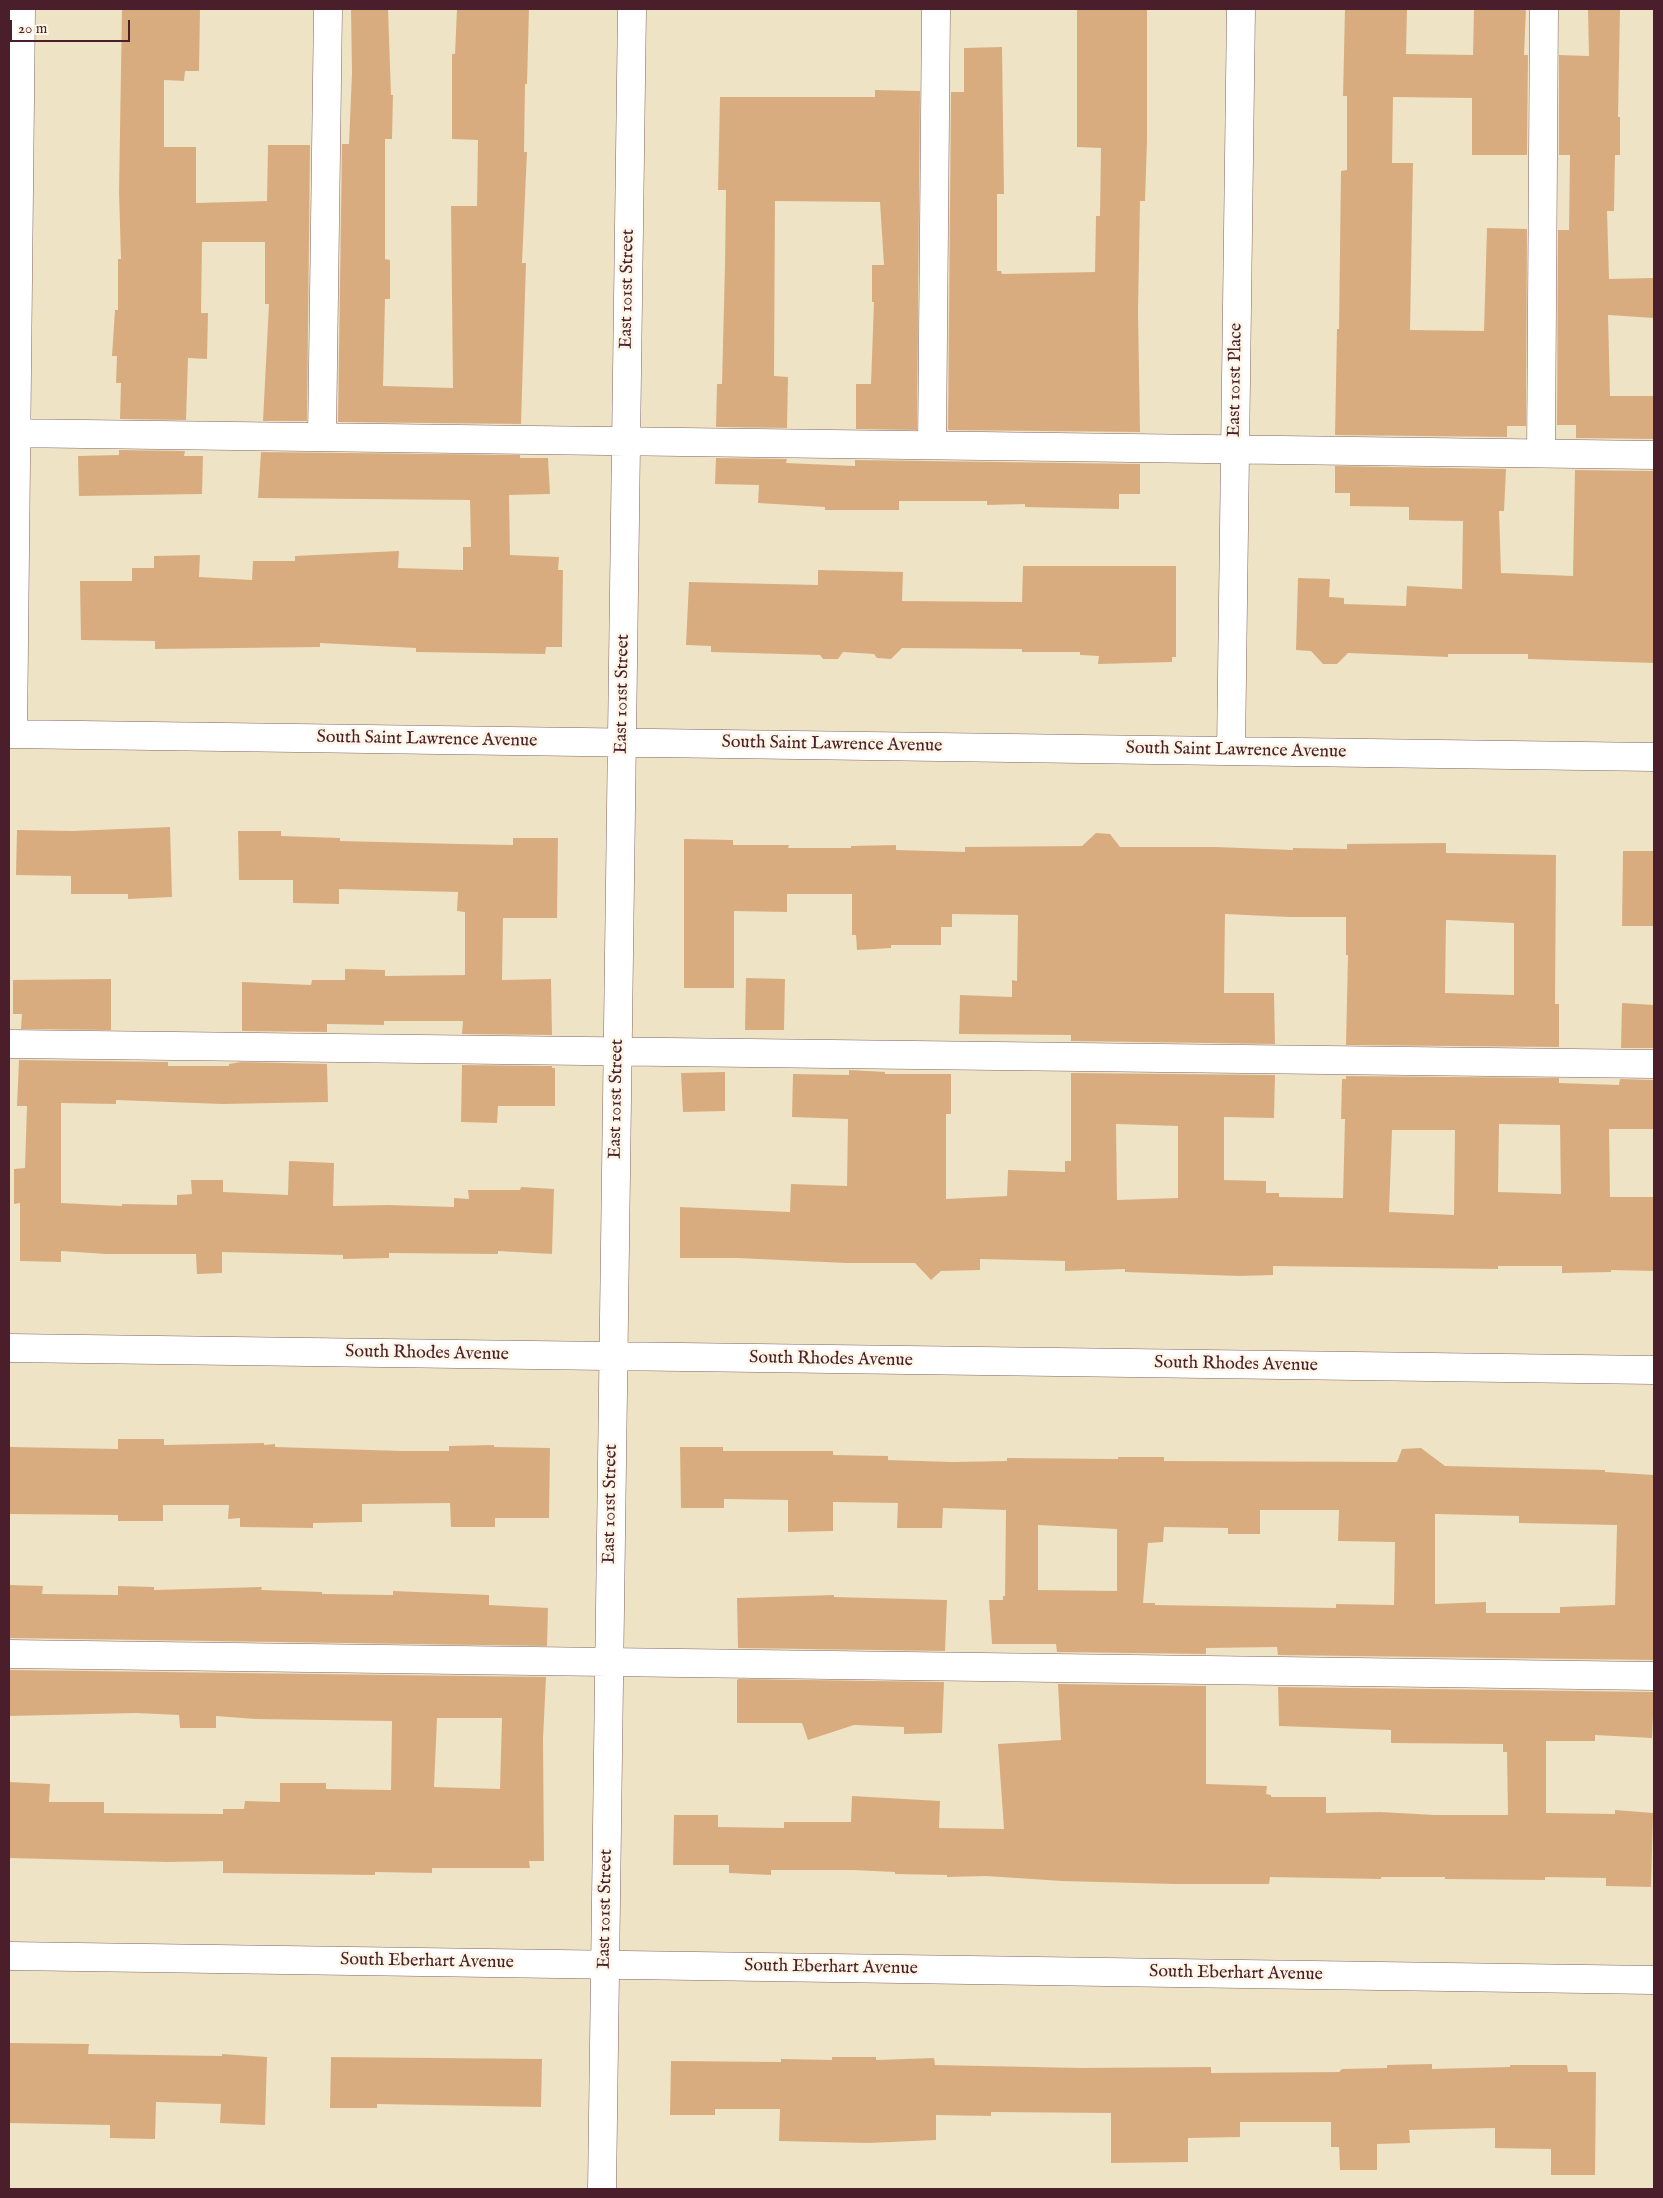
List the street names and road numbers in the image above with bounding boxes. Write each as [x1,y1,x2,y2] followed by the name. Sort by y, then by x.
[616,229,640,349] street label: East 101st Street
[1224,323,1248,437] street label: East 101st Place
[611,634,635,754] street label: East 101st Street
[316,727,538,753] street label: South Saint Lawrence Avenue
[721,732,943,758] street label: South Saint Lawrence Avenue
[1125,738,1347,764] street label: South Saint Lawrence Avenue
[605,1039,629,1159] street label: East 101st Street
[345,1342,509,1366] street label: South Rhodes Avenue
[749,1348,913,1372] street label: South Rhodes Avenue
[1154,1353,1318,1377] street label: South Rhodes Avenue
[599,1444,623,1564] street label: East 101st Street
[594,1849,618,1969] street label: East 101st Street
[340,1950,514,1974] street label: South Eberhart Avenue
[744,1956,918,1980] street label: South Eberhart Avenue
[1149,1962,1323,1986] street label: South Eberhart Avenue

